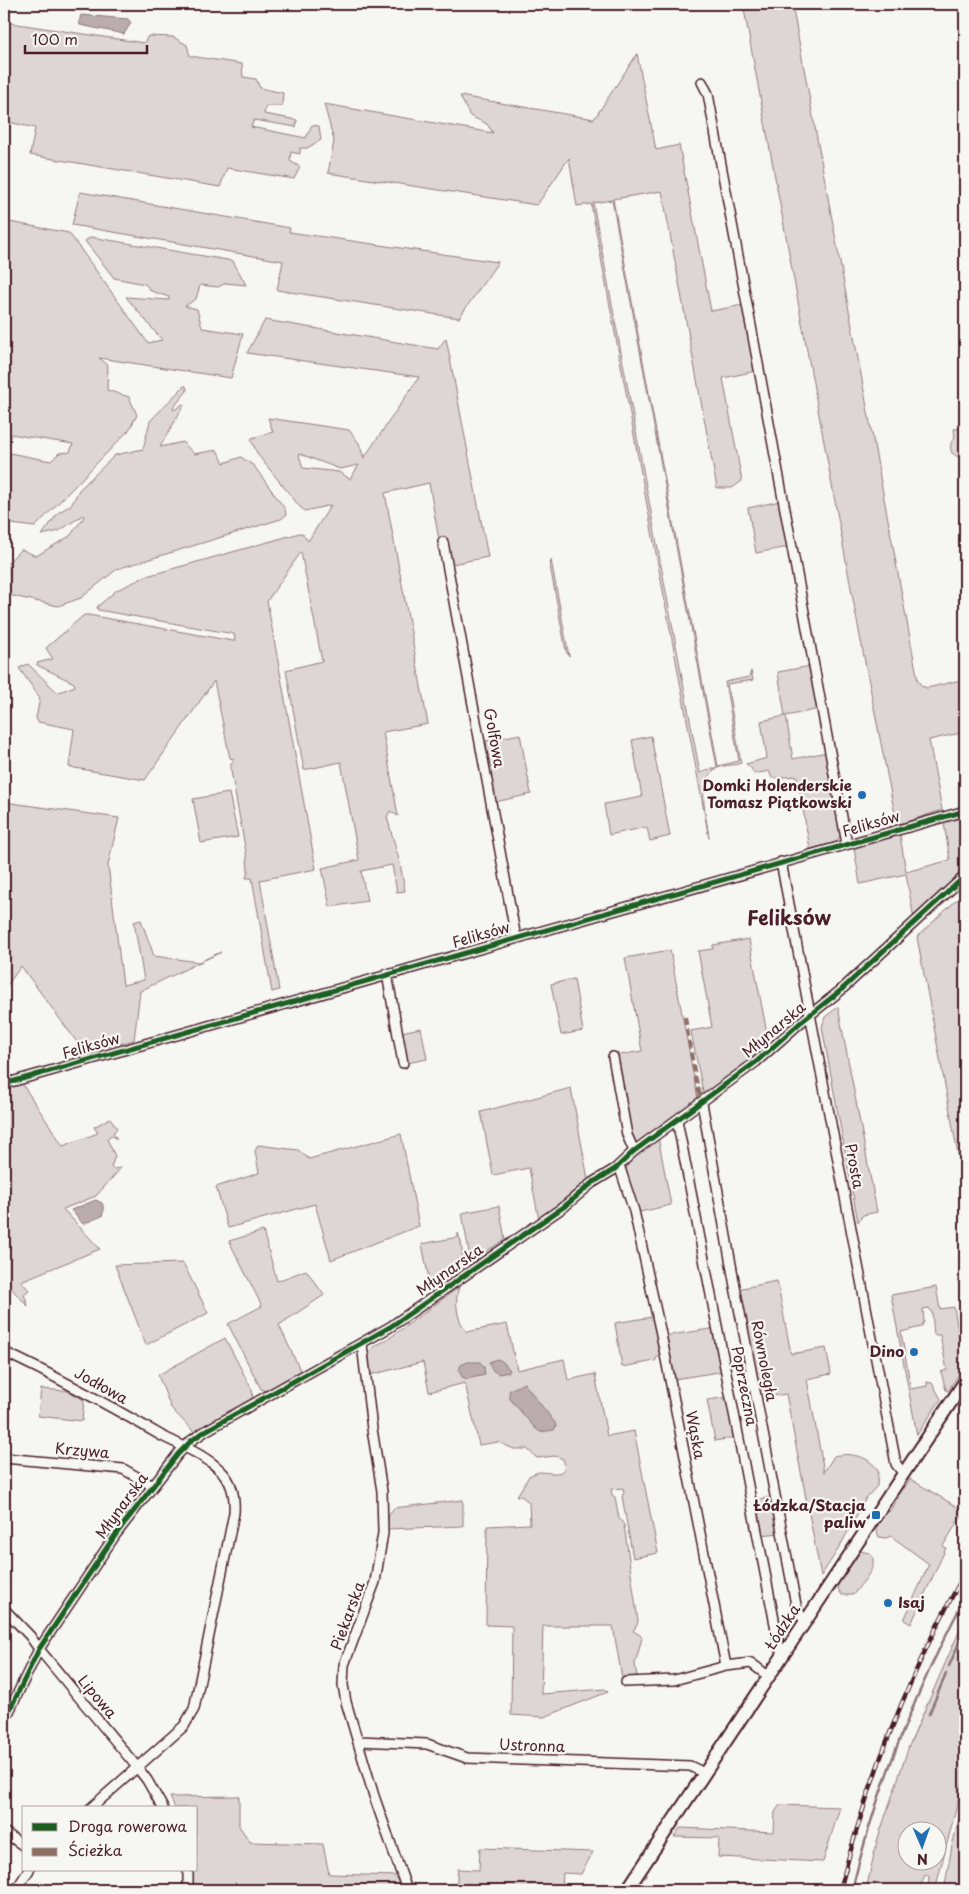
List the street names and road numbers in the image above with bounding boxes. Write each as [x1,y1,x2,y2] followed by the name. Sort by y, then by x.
[479,706,512,770] street label: Golfowa
[839,803,902,842] street label: Feliksów
[449,914,512,953] street label: Feliksów
[736,995,810,1062] street label: Młynarska
[59,1025,122,1064] street label: Feliksów
[840,1141,871,1191] street label: Prosta
[411,1237,488,1300] street label: Młynarska
[746,1318,785,1404] street label: Równoległa
[726,1344,765,1428] street label: Poprzeczna
[71,1361,133,1409] street label: Jodłowa
[681,1409,713,1461] street label: Wąska
[54,1436,111,1463] street label: Krzywa
[89,1467,153,1543] street label: Młynarska
[324,1577,370,1653] street label: Piekarska
[758,1598,805,1654] street label: Łódzka
[73,1669,124,1723] street label: Lipowa
[499,1732,566,1757] street label: Ustronna

